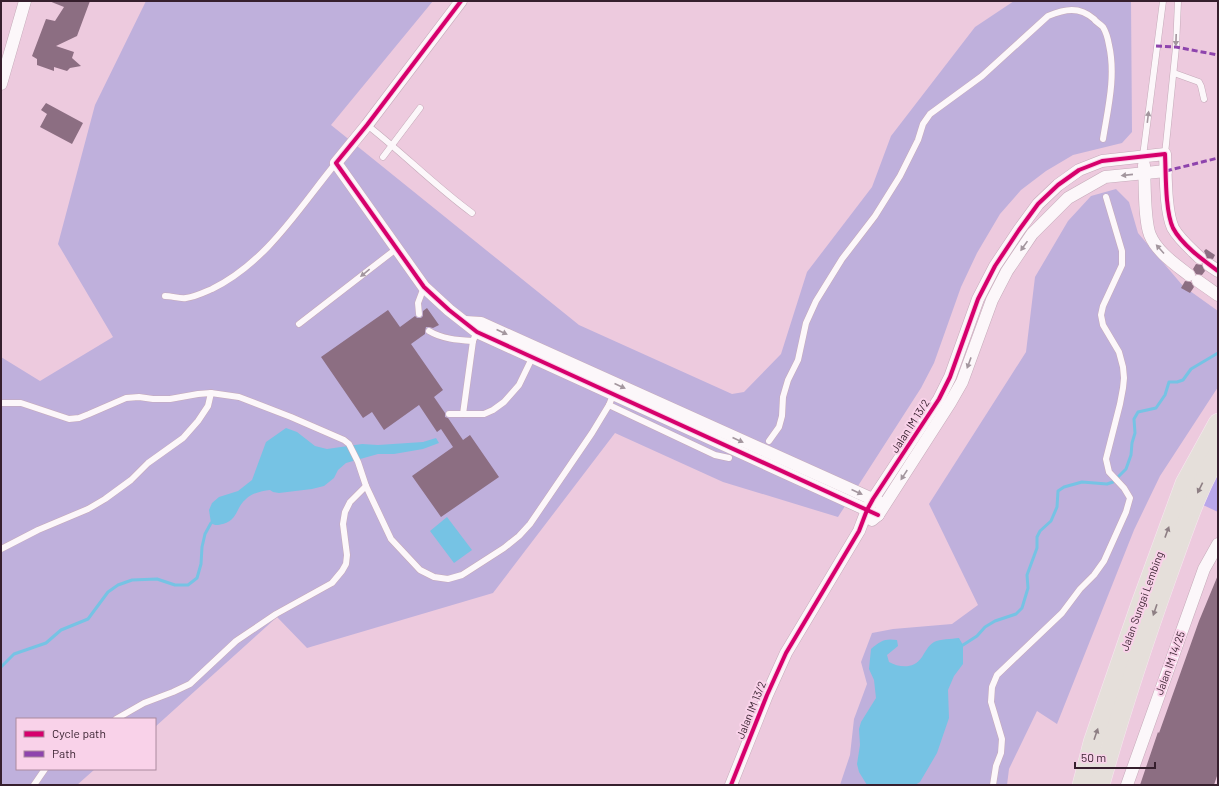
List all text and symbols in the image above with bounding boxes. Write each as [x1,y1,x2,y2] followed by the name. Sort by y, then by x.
[1173,34,1180,46] one-way arrow
[1145,111,1151,123] one-way arrow
[1121,171,1133,178] one-way arrow
[1020,241,1028,251] one-way arrow
[1155,244,1165,254] one-way arrow
[360,269,371,278] one-way arrow
[496,329,507,335] one-way arrow
[966,357,972,369] one-way arrow
[614,383,625,389] one-way arrow
[888,397,932,455] street label: Jalan IM 13/2
[733,437,745,443] one-way arrow
[900,470,908,480] one-way arrow
[1197,483,1203,494] one-way arrow
[851,489,863,496] one-way arrow
[1164,526,1170,538] one-way arrow
[1117,549,1166,652] street label: Jalan Sungai Lembing
[1152,605,1158,617] one-way arrow
[1152,629,1187,697] street label: Jalan IM 14/25
[733,679,768,741] street label: Jalan IM 13/2
[16,718,156,770] legend
[52,726,106,740] text: Cycle path
[1093,727,1099,739] one-way arrow
[1075,744,1155,770] scale bar
[52,746,76,760] text: Path
[1081,750,1106,764] text: 50 m

